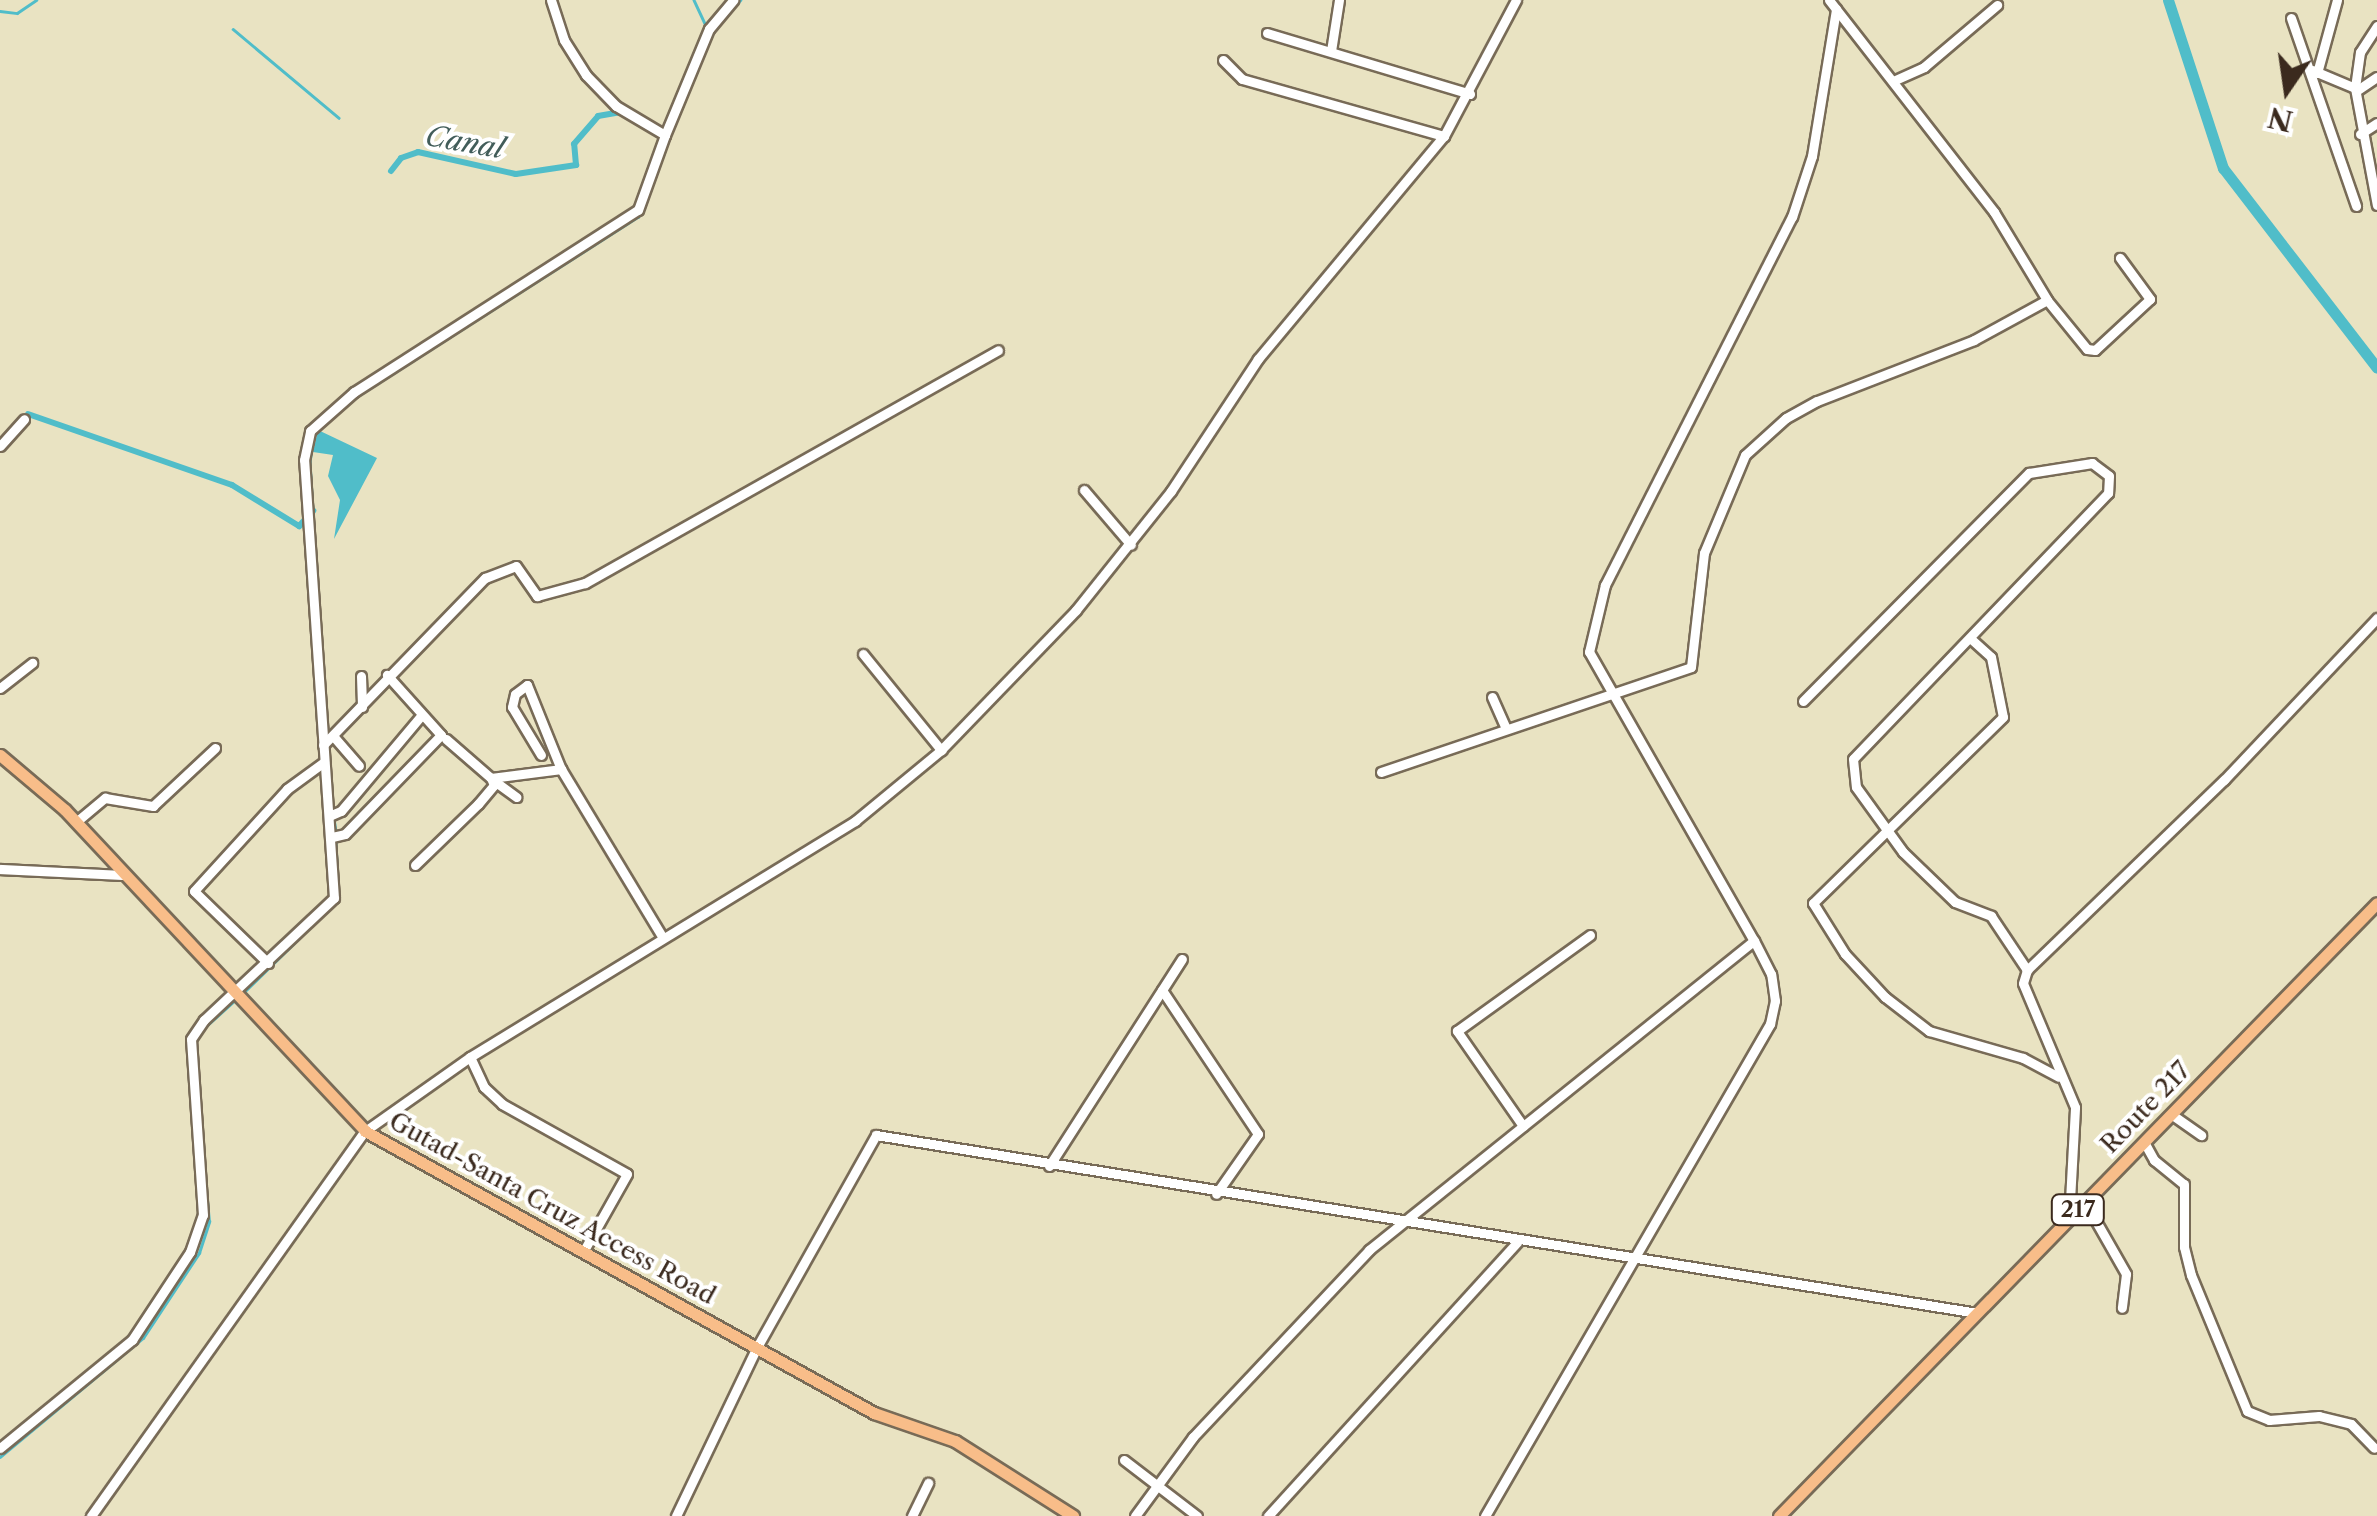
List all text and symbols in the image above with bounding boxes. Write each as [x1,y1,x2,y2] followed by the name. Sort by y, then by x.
[2237,40,2337,140] north arrow
[2265,100,2296,139] text: N
[423,119,507,165] water label: Canal
[2095,1056,2197,1160] street label: Route 217
[383,1106,721,1312] street label: Gutad-Santa Cruz Access Road
[2050,1193,2106,1227] road number: 217

